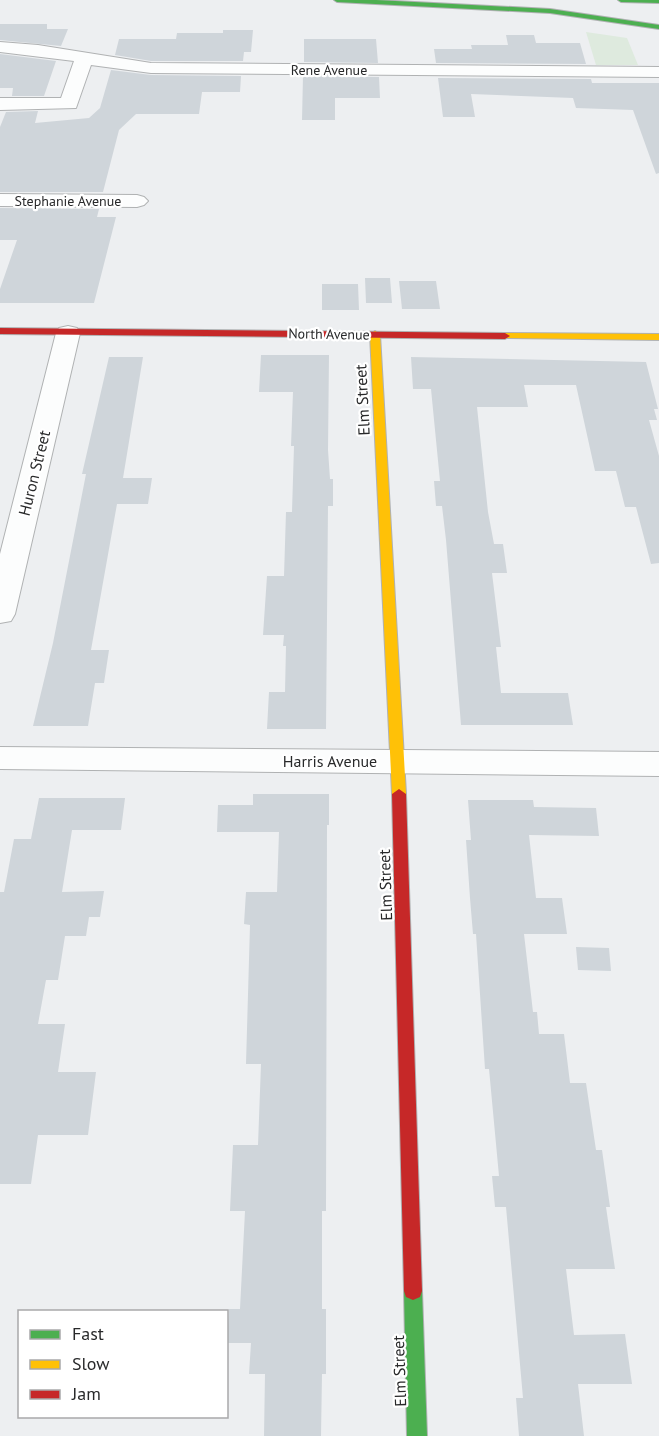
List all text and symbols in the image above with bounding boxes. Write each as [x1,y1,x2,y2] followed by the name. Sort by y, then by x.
[291,61,367,79] street label: Rene Avenue
[15,192,121,210] street label: Stephanie Avenue
[288,324,370,344] street label: North Avenue
[350,363,374,436] street label: Elm Street
[14,428,54,518] street label: Huron Street
[283,751,377,771] street label: Harris Avenue
[374,848,396,921] street label: Elm Street
[18,1310,228,1418] legend
[72,1322,104,1345] text: Fast
[388,1334,410,1407] street label: Elm Street
[72,1352,110,1375] text: Slow
[71,1382,101,1405] text: Jam

